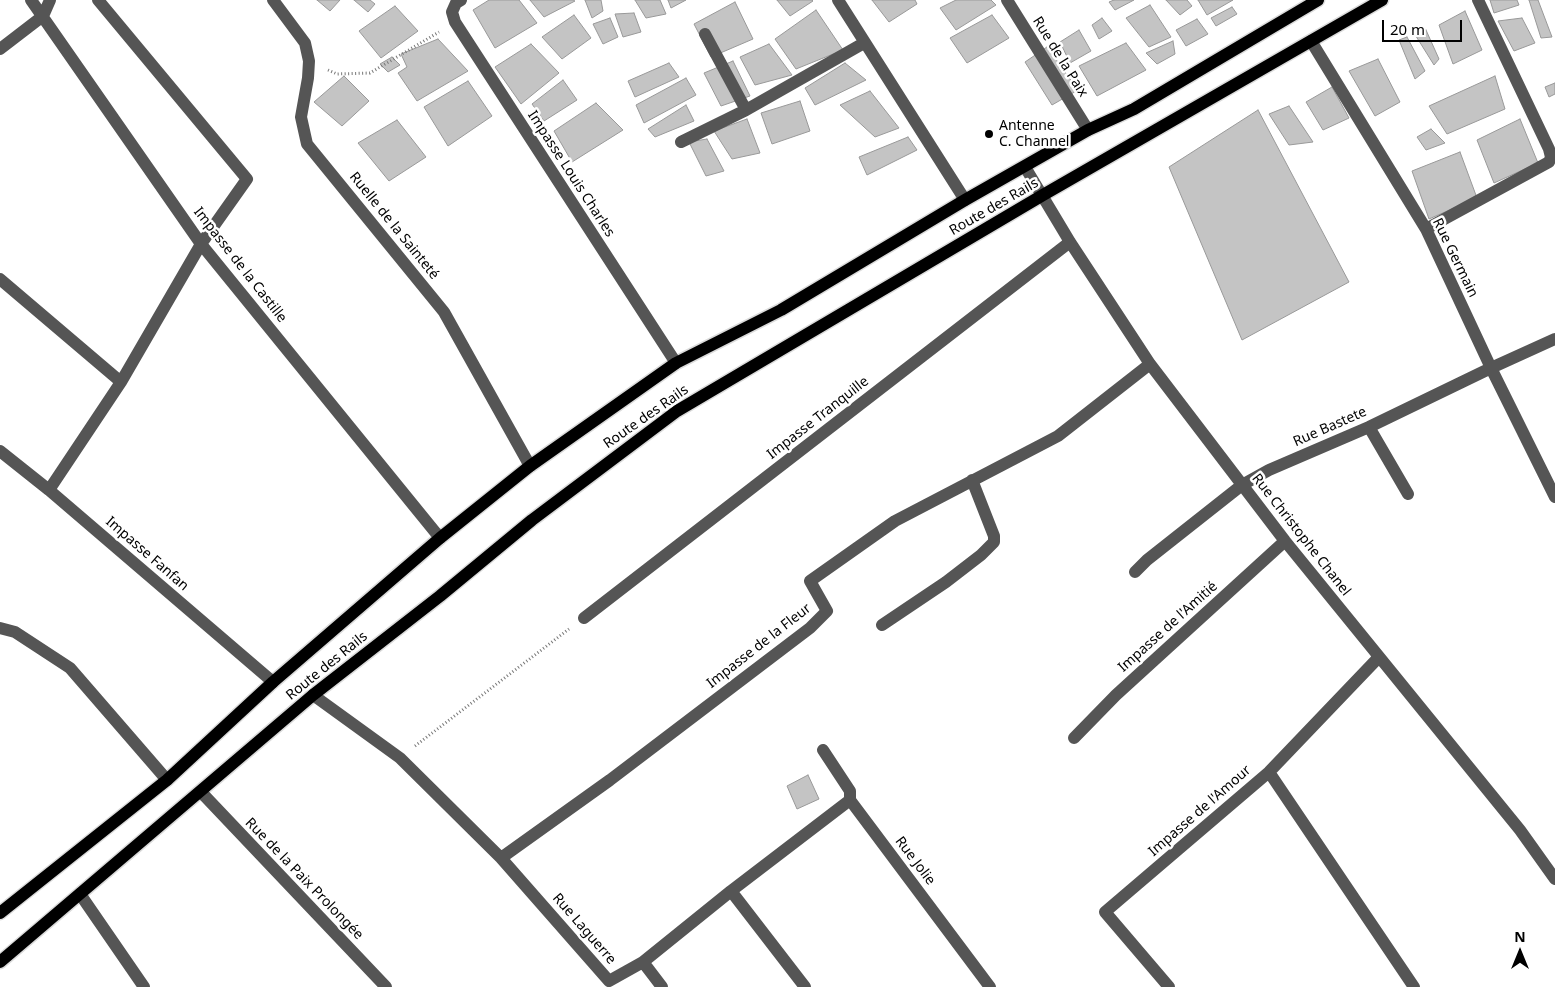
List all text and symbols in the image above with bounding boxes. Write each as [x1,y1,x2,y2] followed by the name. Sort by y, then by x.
[1385,10,1465,42] scale bar
[1029,14,1091,100] street label: Rue de la Paix
[1390,19,1425,39] text: 20 m
[524,108,618,240] street label: Impasse Louis Charles
[999,118,1069,150] place label: Antenne C. Channel
[983,128,995,140] marker: Antenne C. Channel
[346,169,442,283] street label: Ruelle de la Sainteté
[947,175,1041,239] street label: Route des Rails
[190,204,290,326] street label: Impasse de la Castille
[1429,216,1481,300] street label: Rue Germain
[764,373,872,463] street label: Impasse Tranquille
[600,382,692,452] street label: Route des Rails
[1291,403,1369,451] street label: Rue Bastete
[1248,471,1354,599] street label: Rue Christophe Chanel
[102,513,192,595] street label: Impasse Fanfan
[1115,578,1221,676] street label: Impasse de l'Amitié
[704,600,814,692] street label: Impasse de la Fleur
[283,628,371,704] street label: Route des Rails
[1145,762,1255,860] street label: Impasse de l'Amour
[241,815,367,943] street label: Rue de la Paix Prolongée
[891,833,939,889] street label: Rue Jolie
[549,890,619,968] street label: Rue Laguerre
[1495,927,1545,977] north arrow
[1514,927,1526,946] text: N

